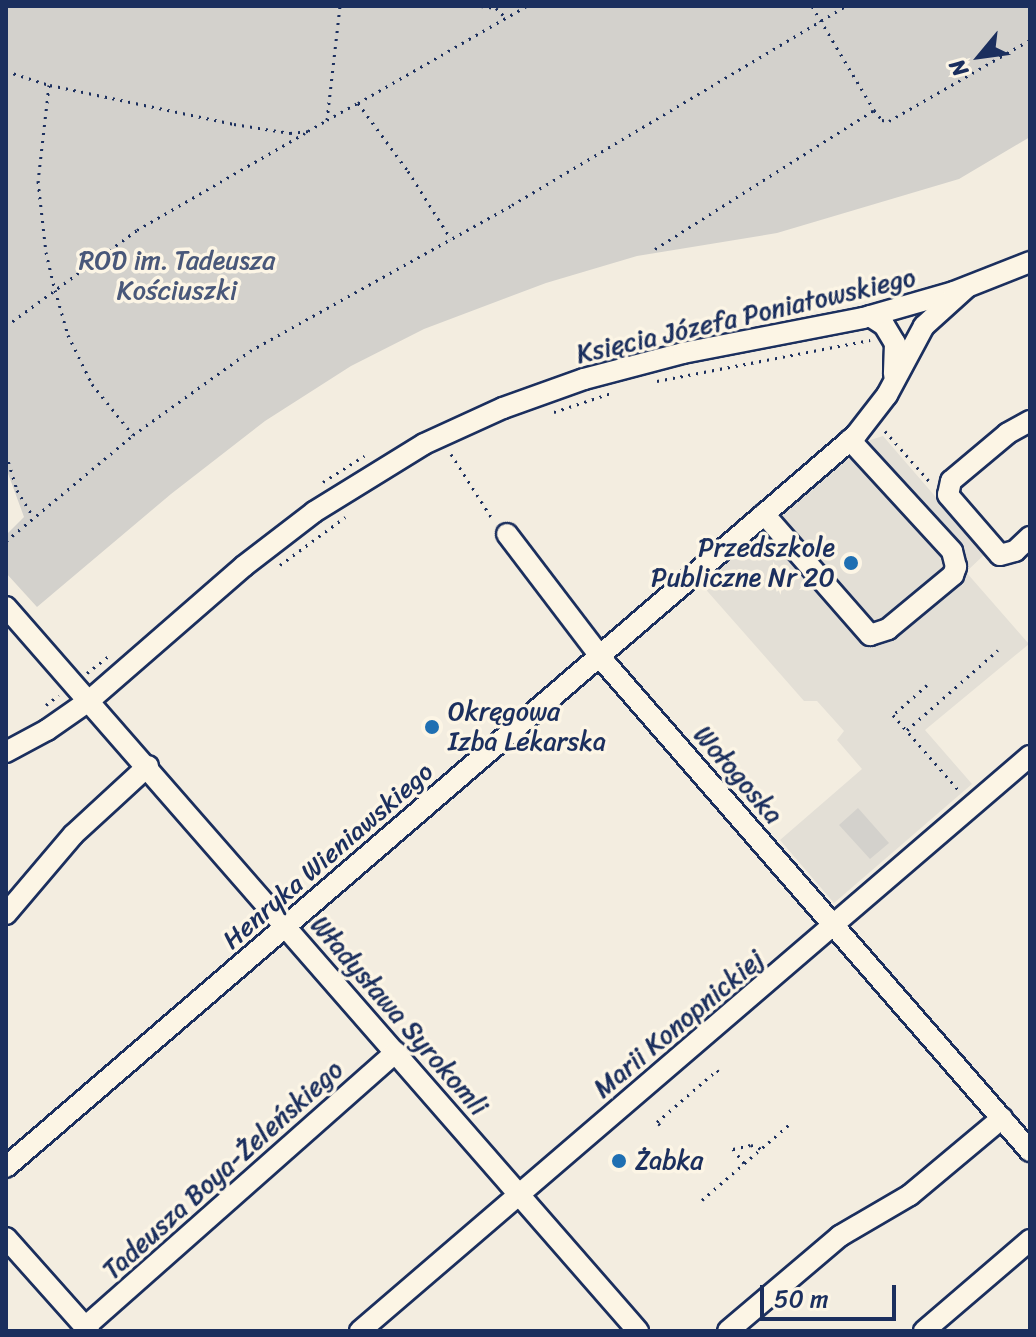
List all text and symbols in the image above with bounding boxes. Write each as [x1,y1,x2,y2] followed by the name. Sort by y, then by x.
[940,16,1020,96] north arrow
[938,52,979,84] text: N
[77,245,277,306] park label: ROD im. Tadeusza Kościuszki
[573,262,919,370] street label: Księcia Józefa Poniatowskiego
[651,532,835,594] place label: Przedszkole Publiczne Nr 20
[842,554,860,572] marker: Przedszkole Publiczne Nr 20
[448,696,605,758] place label: Okręgowa Izba Lekarska
[423,718,441,736] marker: Okręgowa Izba Lekarska
[687,720,789,830] street label: Wołogoska
[217,757,439,955] street label: Henryka Wieniawskiego
[304,910,494,1122] street label: Władysława Syrokomli
[588,944,770,1104] street label: Marii Konopnickiej
[97,1055,349,1285] street label: Tadeusza Boya-Żeleńskiego
[635,1145,703,1177] place label: Żabka
[610,1152,628,1170] marker: Żabka
[764,1269,900,1319] scale bar
[774,1278,829,1320] text: 50 m

